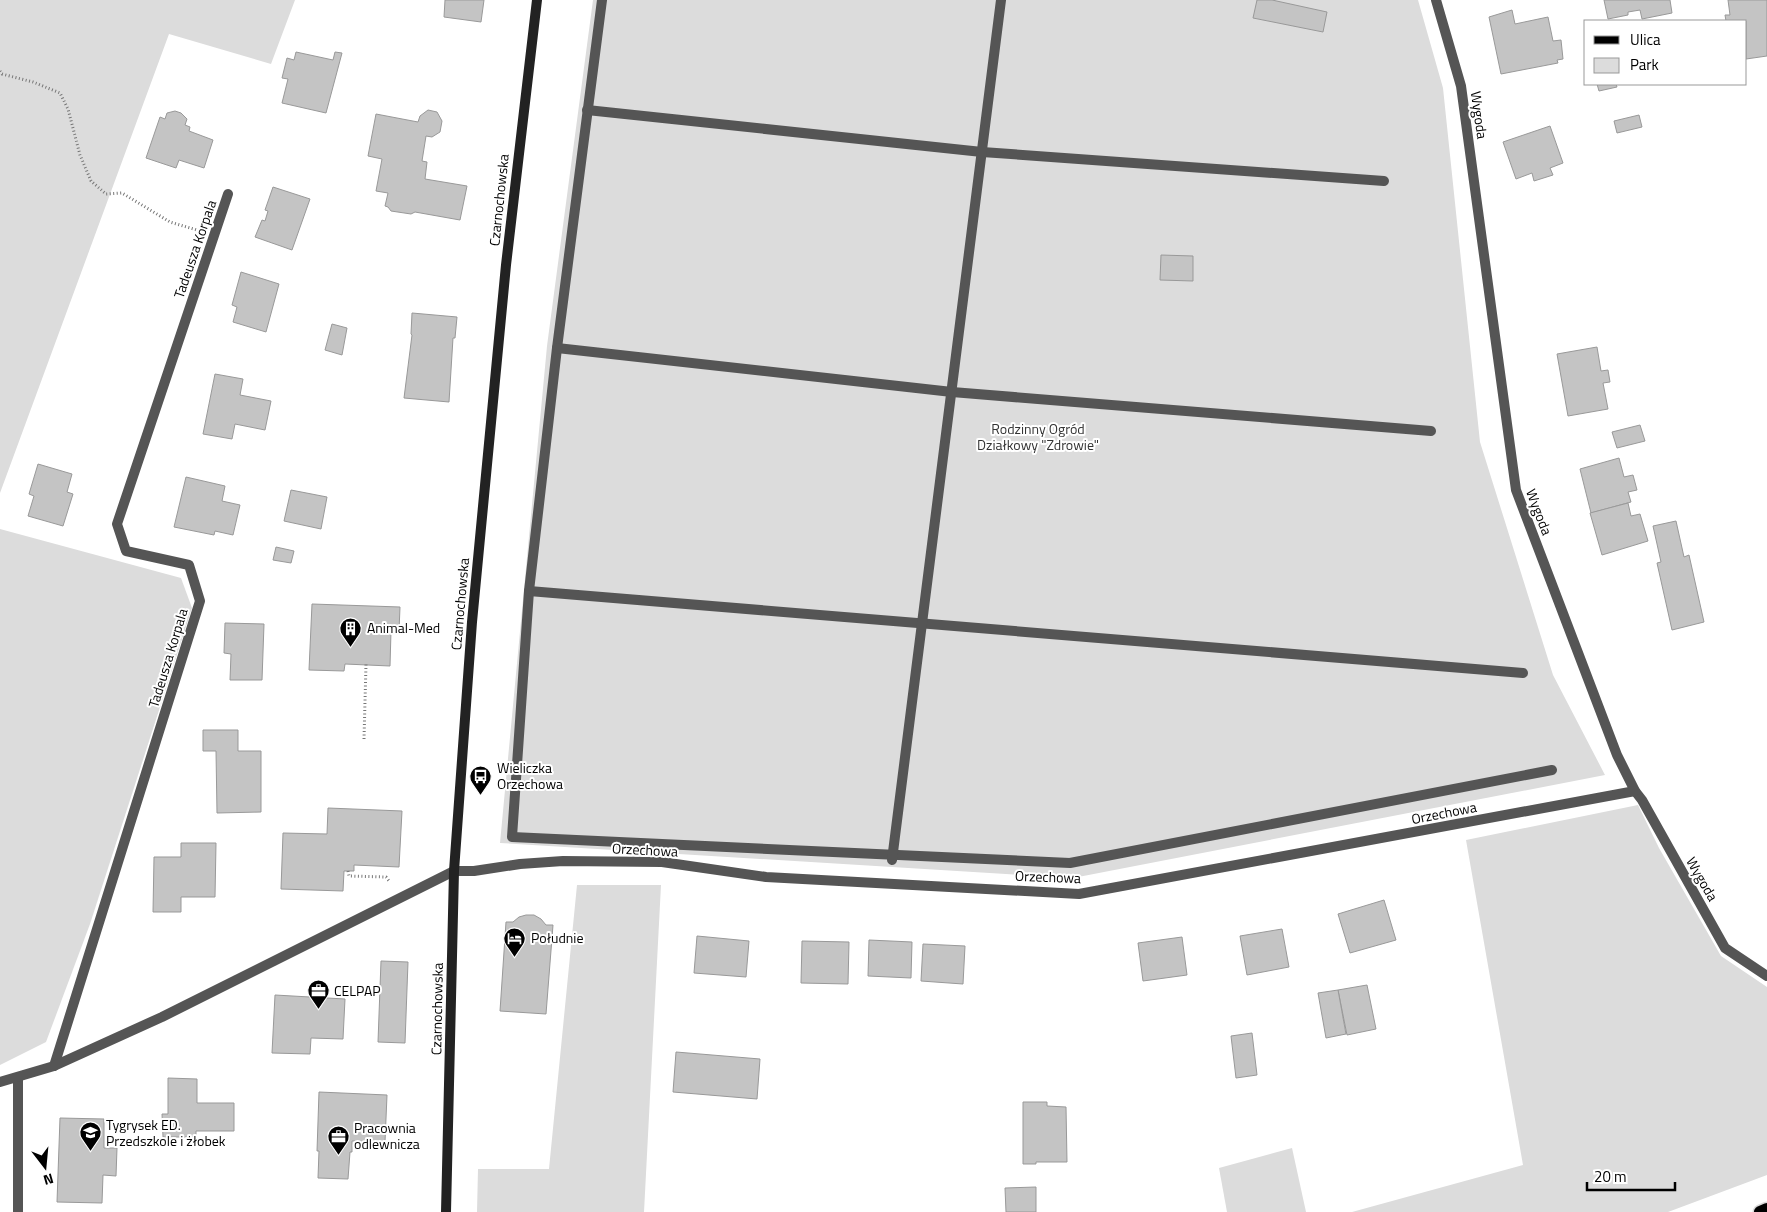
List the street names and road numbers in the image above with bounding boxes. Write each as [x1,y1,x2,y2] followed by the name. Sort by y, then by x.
[1466,90,1493,140] street label: Wygoda
[483,153,514,247] street label: Czarnochowska
[168,197,221,301] street label: Tadeusza Korpala
[1521,486,1558,538] street label: Wygoda
[445,557,474,651] street label: Czarnochowska
[142,606,193,710] street label: Tadeusza Korpala
[1409,796,1478,829] street label: Orzechowa
[611,837,679,862] street label: Orzechowa
[1681,853,1724,905] street label: Wygoda
[1015,865,1081,888] street label: Orzechowa
[425,963,448,1055] street label: Czarnochowska

